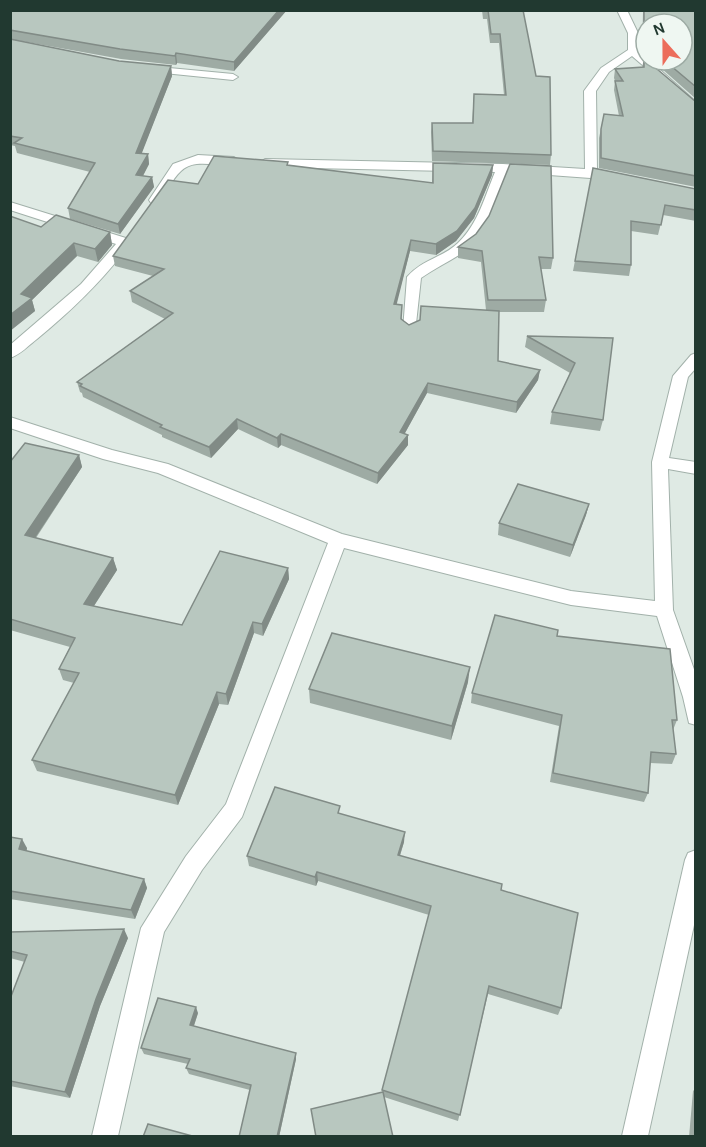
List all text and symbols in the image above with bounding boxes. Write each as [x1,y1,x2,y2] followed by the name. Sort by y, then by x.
[634,12,694,72] north arrow
[650,18,668,39] text: N

